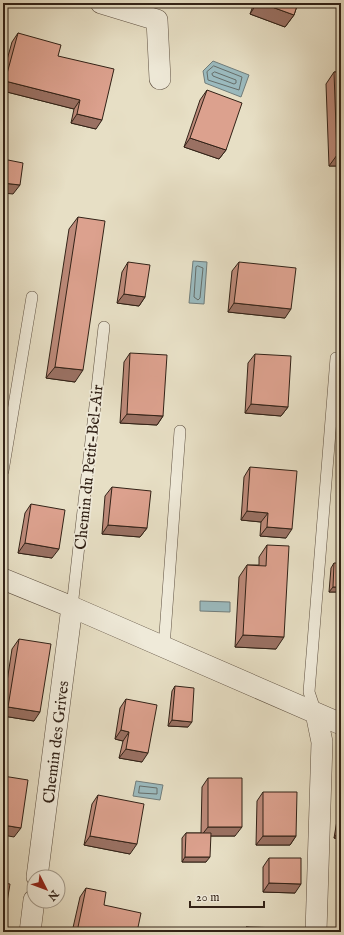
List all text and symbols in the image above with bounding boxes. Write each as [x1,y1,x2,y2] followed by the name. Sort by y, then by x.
[71,384,109,551] street label: Chemin du Petit-Bel-Air
[40,679,74,805] street label: Chemin des Grives
[26,869,66,909] north arrow
[190,883,264,909] scale bar
[44,886,62,904] text: N
[196,890,219,905] text: 20 m

